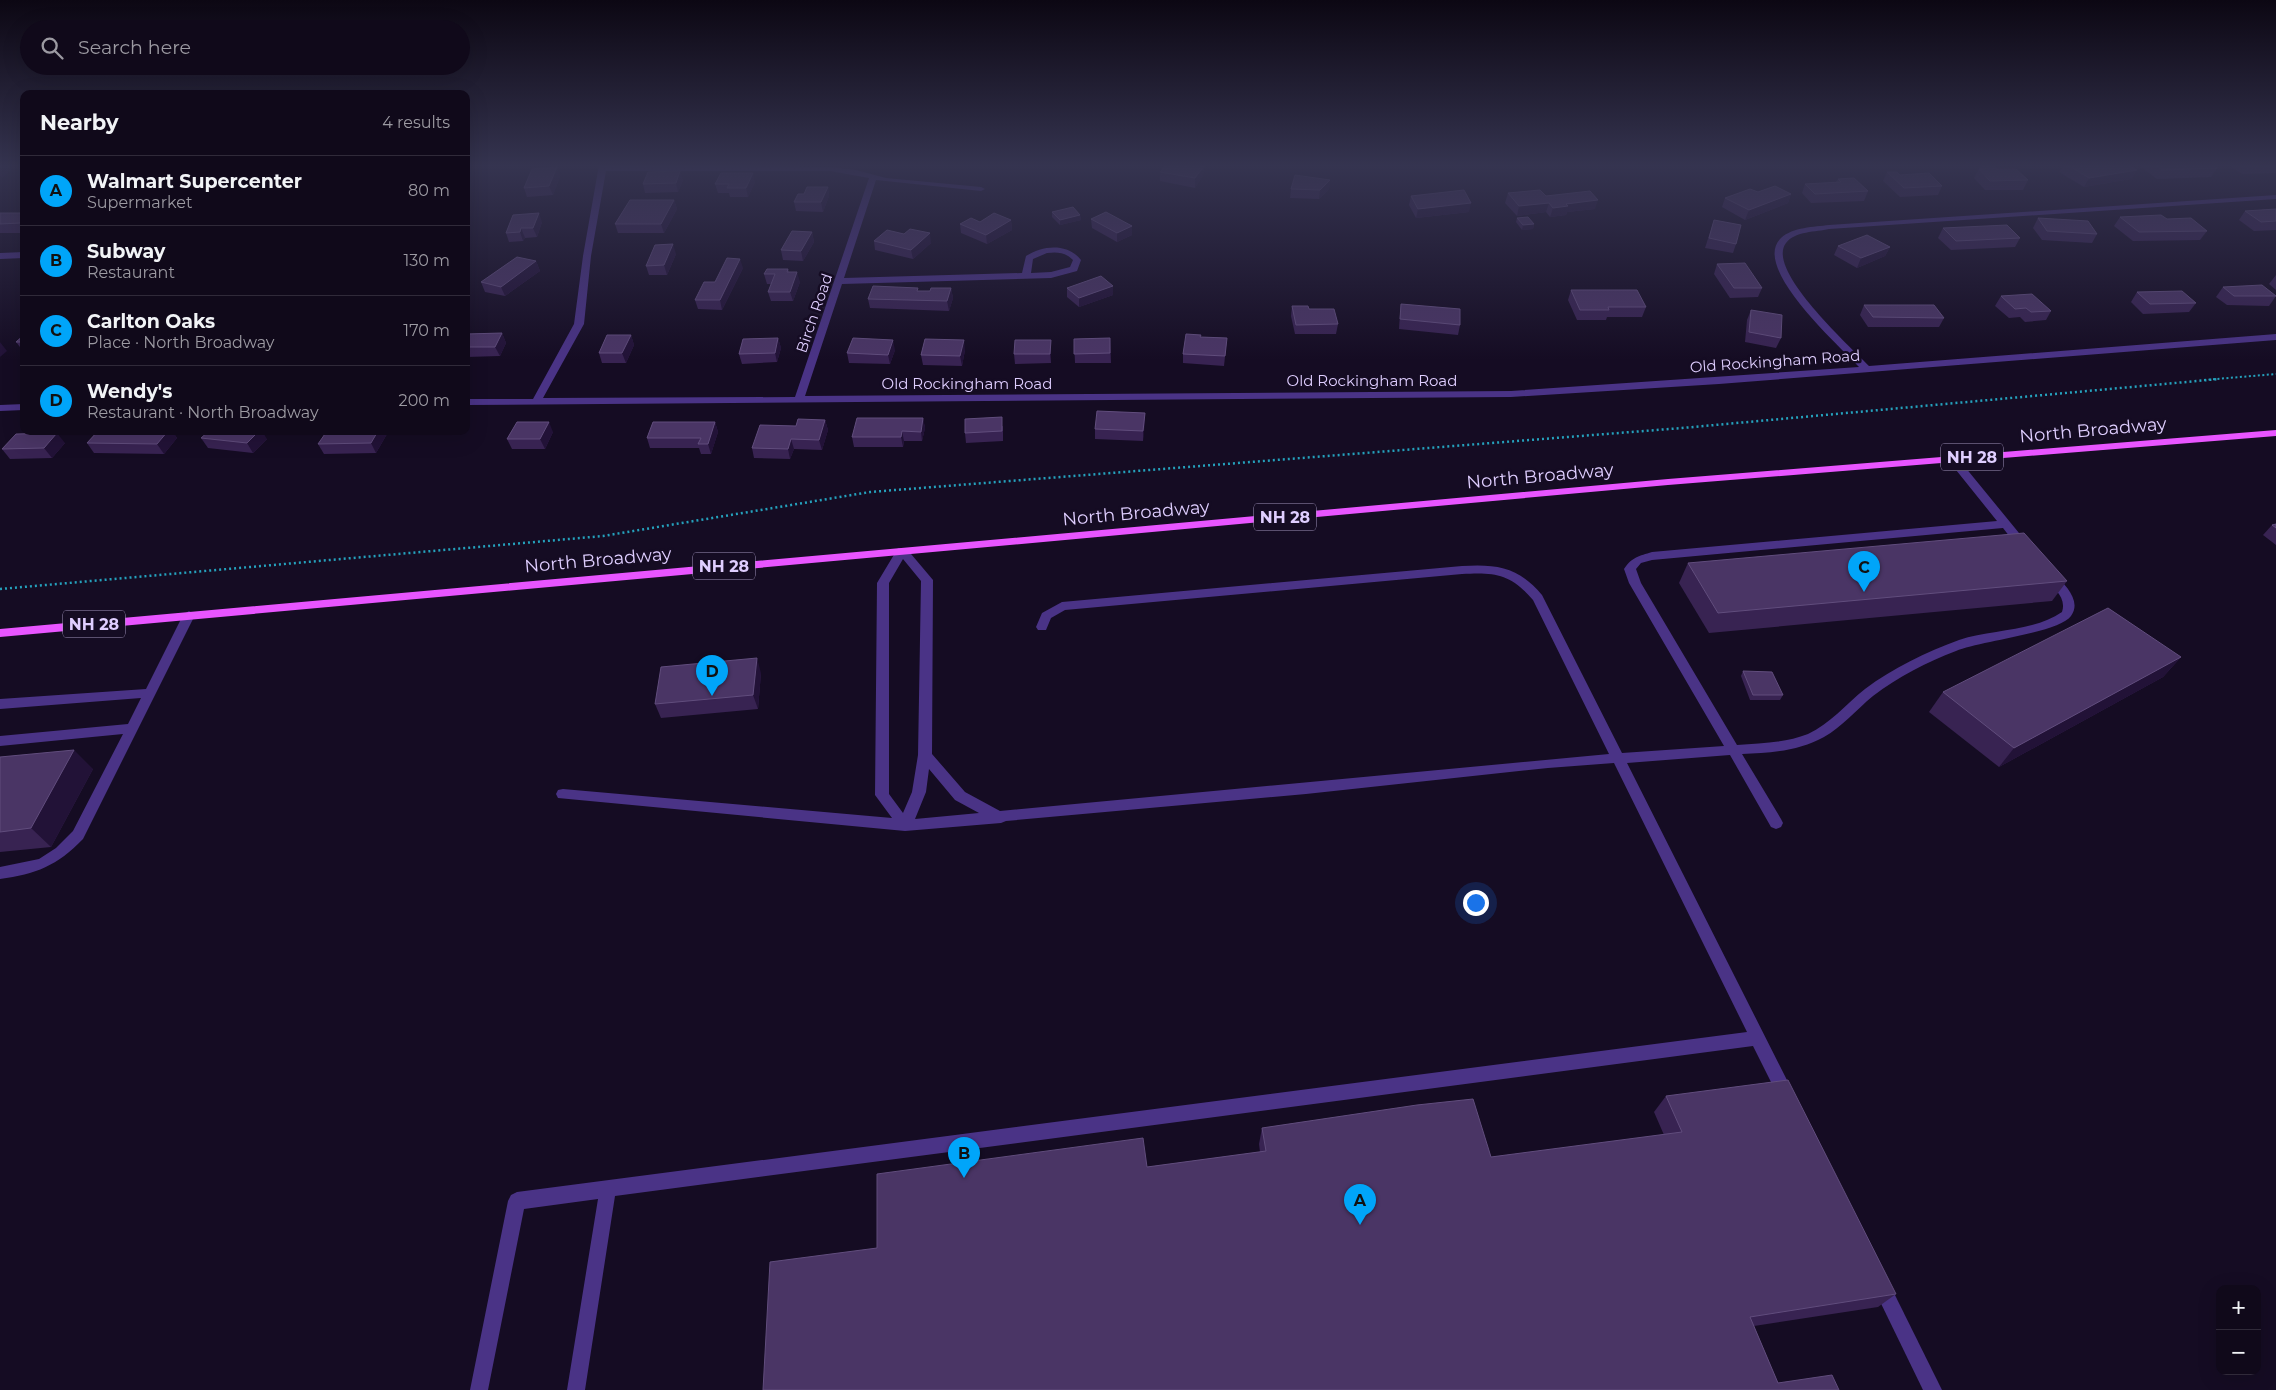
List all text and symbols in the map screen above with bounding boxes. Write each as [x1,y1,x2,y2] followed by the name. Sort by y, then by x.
[20,20,470,75] search box
[38,34,66,62] icon: search
[78,36,191,59] text: Search here
[40,110,119,135] text: Nearby
[382,113,450,132] text: 4 results
[87,170,302,193] text: Walmart Supercenter
[50,181,62,200] text: A
[408,181,450,200] text: 80 m
[87,193,193,212] text: Supermarket
[87,240,165,263] text: Subway
[50,251,62,270] text: B
[403,251,450,270] text: 130 m
[87,263,175,282] text: Restaurant
[792,271,836,355] street label: Birch Road
[87,310,215,333] text: Carlton Oaks
[50,321,62,340] text: C
[403,321,450,340] text: 170 m
[87,333,274,352] text: Place · North Broadway
[1689,346,1861,376] street label: Old Rockingham Road
[1287,371,1457,390] street label: Old Rockingham Road
[882,374,1052,393] street label: Old Rockingham Road
[87,380,172,403] text: Wendy's
[49,391,63,410] text: D
[399,391,450,410] text: 200 m
[87,403,319,422] text: Restaurant · North Broadway
[2018,413,2168,447] street label: North Broadway
[1941,444,2003,471] road number: NH 28
[1465,459,1615,493] street label: North Broadway
[1061,496,1211,530] street label: North Broadway
[1254,504,1316,530] road number: NH 28
[523,543,673,577] street label: North Broadway
[1848,551,1880,592] pin: C
[693,552,755,580] road number: NH 28
[63,610,125,638] road number: NH 28
[696,655,728,696] pin: D
[1463,890,1489,916] your location
[948,1137,980,1178] pin: B
[1344,1184,1376,1225] pin: A
[2216,1285,2261,1375] map controls
[2216,1285,2261,1330] button: +
[2216,1330,2261,1375] button: −

